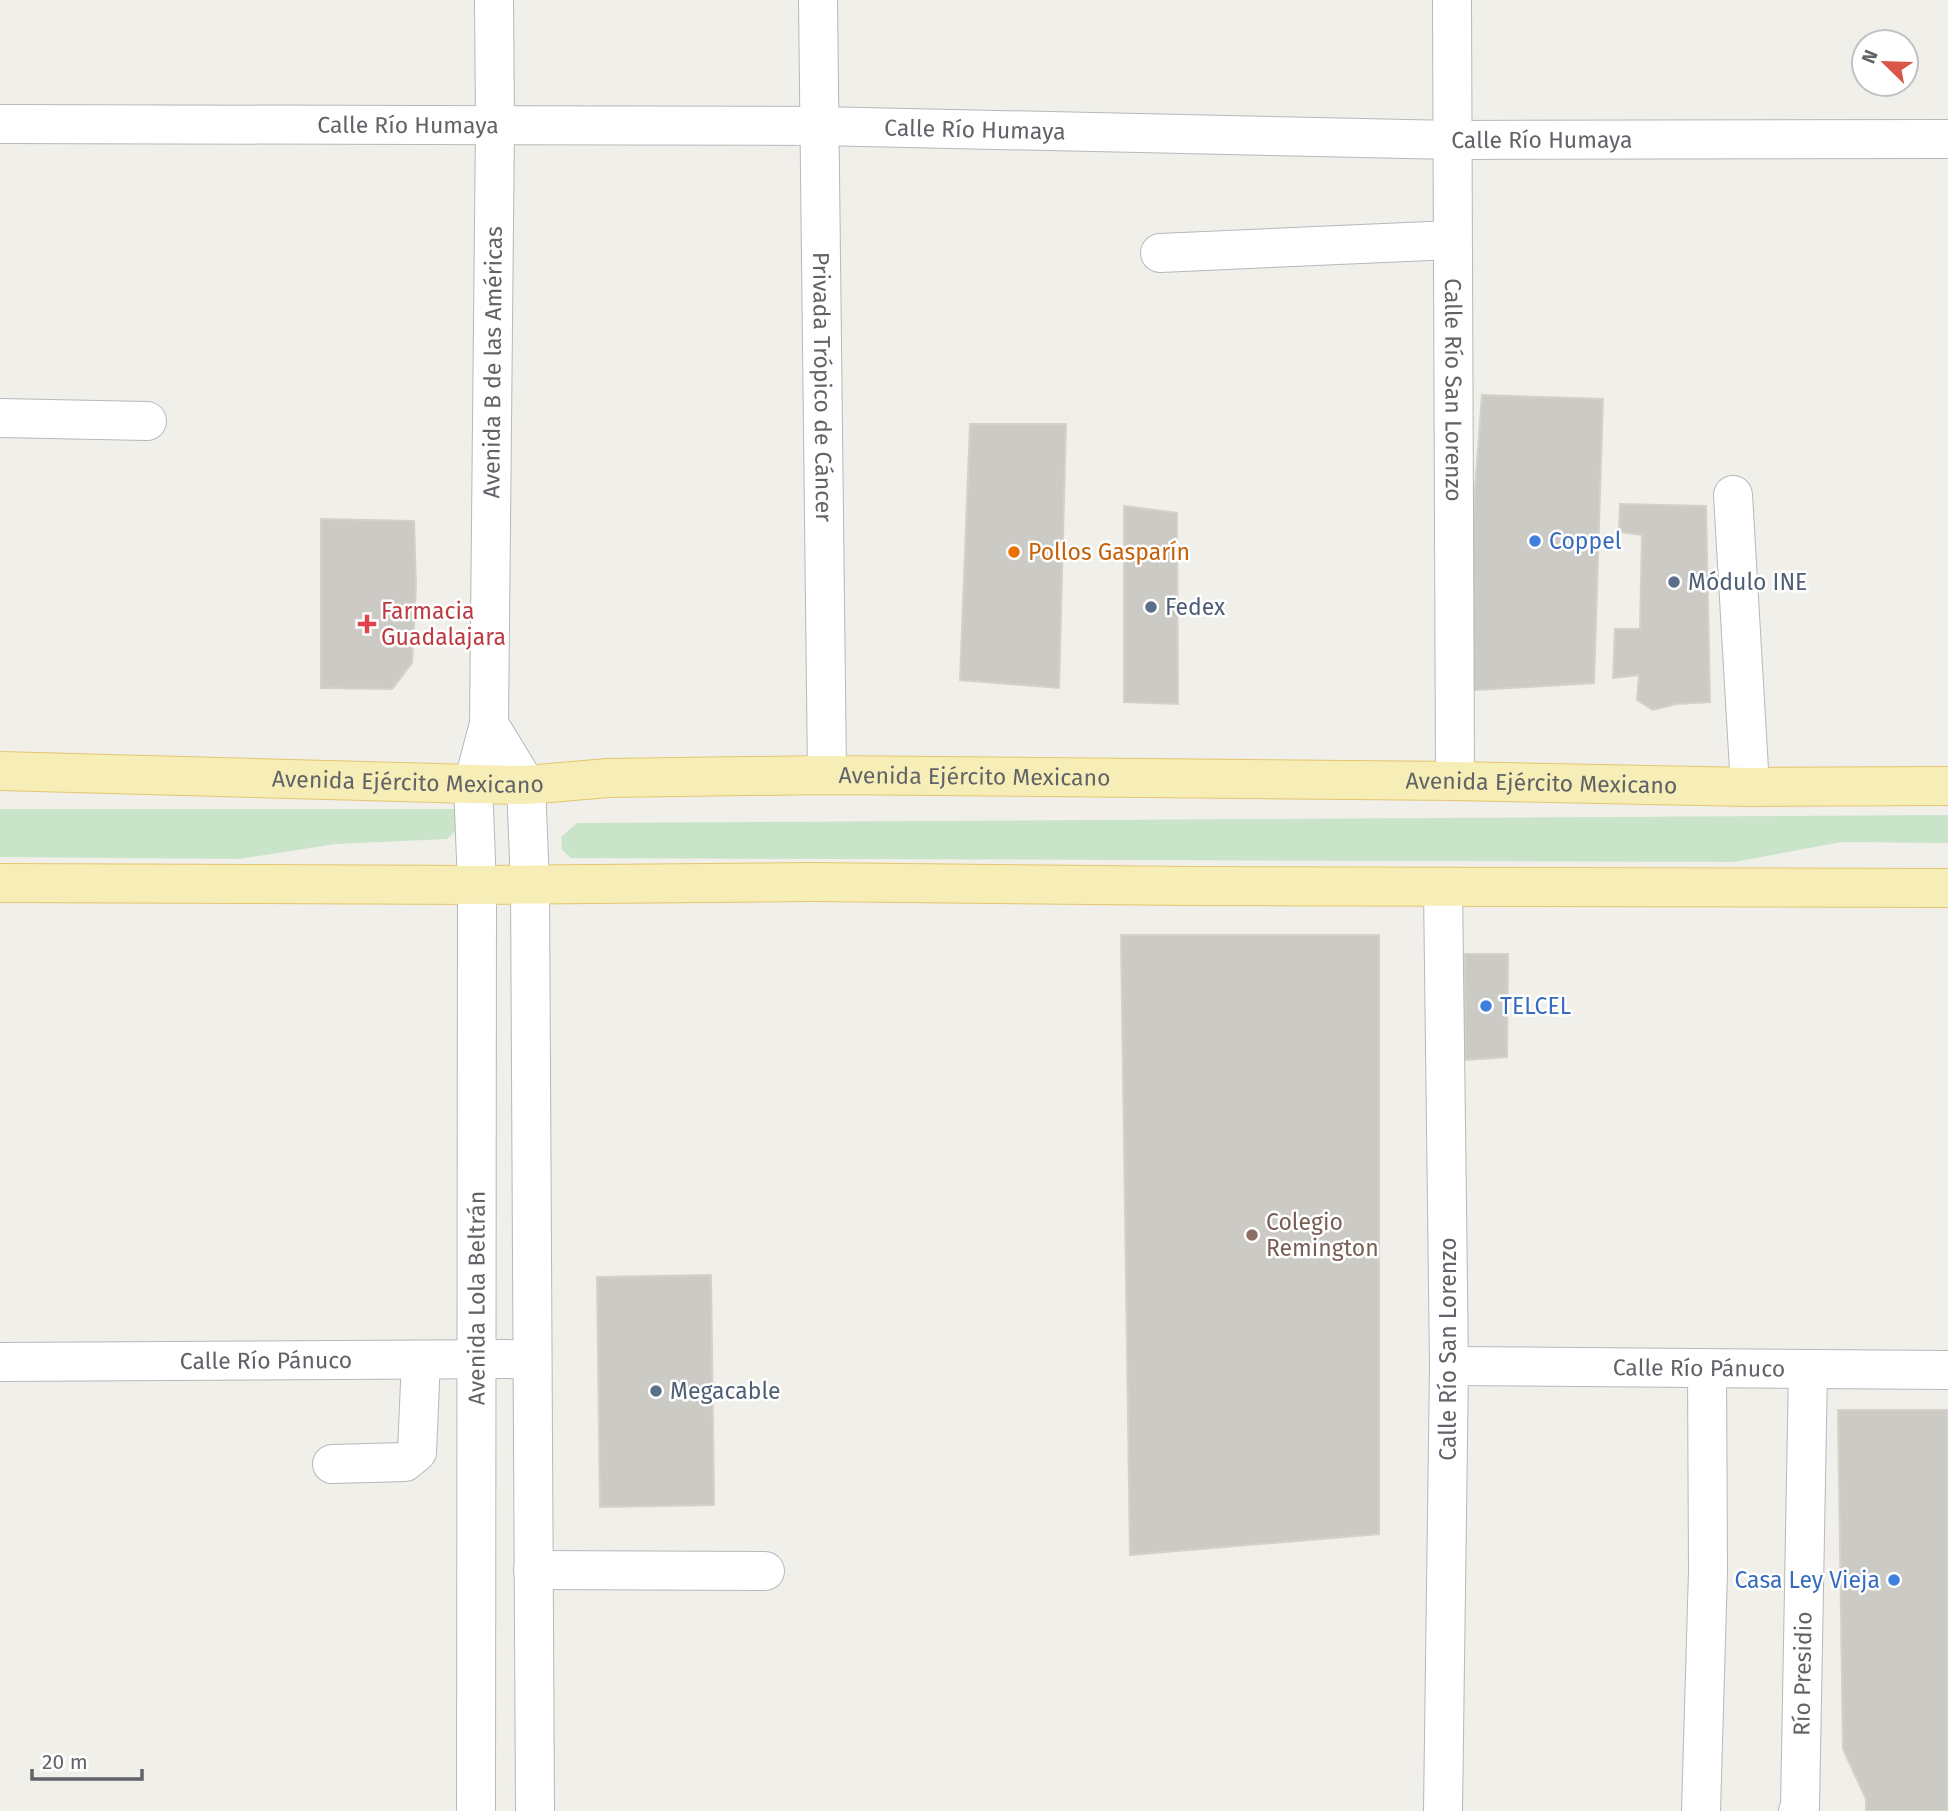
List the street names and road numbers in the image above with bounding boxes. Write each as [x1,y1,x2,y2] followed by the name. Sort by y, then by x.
[317,111,499,139] street label: Calle Río Humaya
[884,113,1066,145] street label: Calle Río Humaya
[1451,126,1633,154] street label: Calle Río Humaya
[477,226,508,498] street label: Avenida B de las Américas
[807,252,838,522] street label: Privada Trópico de Cáncer
[1439,278,1468,502] street label: Calle Río San Lorenzo
[838,761,1111,792] street label: Avenida Ejército Mexicano
[272,764,545,799] street label: Avenida Ejército Mexicano
[1405,767,1678,800] street label: Avenida Ejército Mexicano
[462,1191,491,1405] street label: Avenida Lola Beltrán
[1434,1237,1462,1461] street label: Calle Río San Lorenzo
[180,1346,352,1375] street label: Calle Río Pánuco
[1613,1353,1785,1383] street label: Calle Río Pánuco
[1787,1611,1818,1736] street label: Río Presidio

